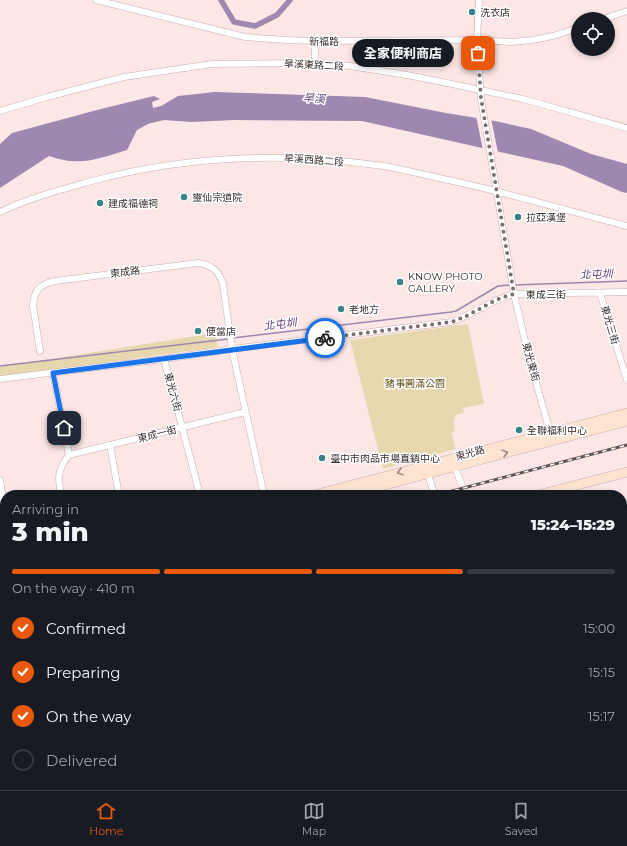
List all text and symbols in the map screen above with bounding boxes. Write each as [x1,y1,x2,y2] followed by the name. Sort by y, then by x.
[480,6,510,19] place label: 洗衣店
[467,7,477,17] marker: 洗衣店
[571,12,615,56] map controls
[571,12,615,56] button: locate
[309,35,339,48] street label: 新福路
[461,36,495,70] pin
[352,39,454,67] callout: 全家便利商店
[467,42,489,64] icon: bag
[364,45,442,61] text: 全家便利商店
[284,57,344,73] street label: 旱溪東路二段
[302,90,328,106] water label: 旱溪
[284,151,344,169] street label: 旱溪西路二段
[192,191,242,204] place label: 靈仙宗道院
[179,192,189,202] marker: 靈仙宗道院
[108,197,158,210] place label: 建成福德祠
[95,198,105,208] marker: 建成福德祠
[526,211,566,224] place label: 拉亞漢堡
[513,212,523,222] marker: 拉亞漢堡
[109,264,141,280] street label: 東成路
[579,266,615,282] water label: 北屯圳
[408,270,483,295] place label: KNOW PHOTO GALLERY
[395,277,405,287] marker: KNOW PHOTO GALLERY
[526,288,566,301] street label: 東成三街
[349,303,379,316] place label: 老地方
[336,304,346,314] marker: 老地方
[598,304,622,346] street label: 東光三街
[263,315,299,333] water label: 北屯圳
[305,318,345,358] courier
[206,325,236,338] place label: 便當店
[193,326,203,336] marker: 便當店
[314,327,336,349] icon: bike
[520,341,542,383] street label: 東光東街
[162,371,184,413] street label: 東光六街
[385,377,445,390] park label: 豬事圓滿公園
[47,411,81,445] pin
[53,417,75,439] icon: home
[136,423,178,445] street label: 東成一街
[527,424,587,437] place label: 全聯福利中心
[514,425,524,435] marker: 全聯福利中心
[454,443,486,463] street label: 東光路
[502,449,509,458] one-way arrow
[330,452,440,465] place label: 臺中市肉品市場直銷中心
[317,453,327,463] marker: 臺中市肉品市場直銷中心
[397,467,404,476] one-way arrow
[12,501,79,517] text: Arriving in
[531,515,615,534] text: 15:24–15:29
[12,516,89,548] text: 3 min
[12,580,135,596] text: On the way · 410 m
[12,617,34,639] icon: check
[46,619,126,638] text: Confirmed
[583,620,615,636] text: 15:00
[12,661,34,683] icon: check
[46,663,121,682] text: Preparing
[588,664,615,680] text: 15:15
[12,705,34,727] icon: check
[46,707,131,726] text: On the way
[588,708,615,724] text: 15:17
[46,751,118,770] text: Delivered
[89,800,123,838] tab: Home
[302,800,326,838] tab: Map
[505,800,538,838] tab: Saved

